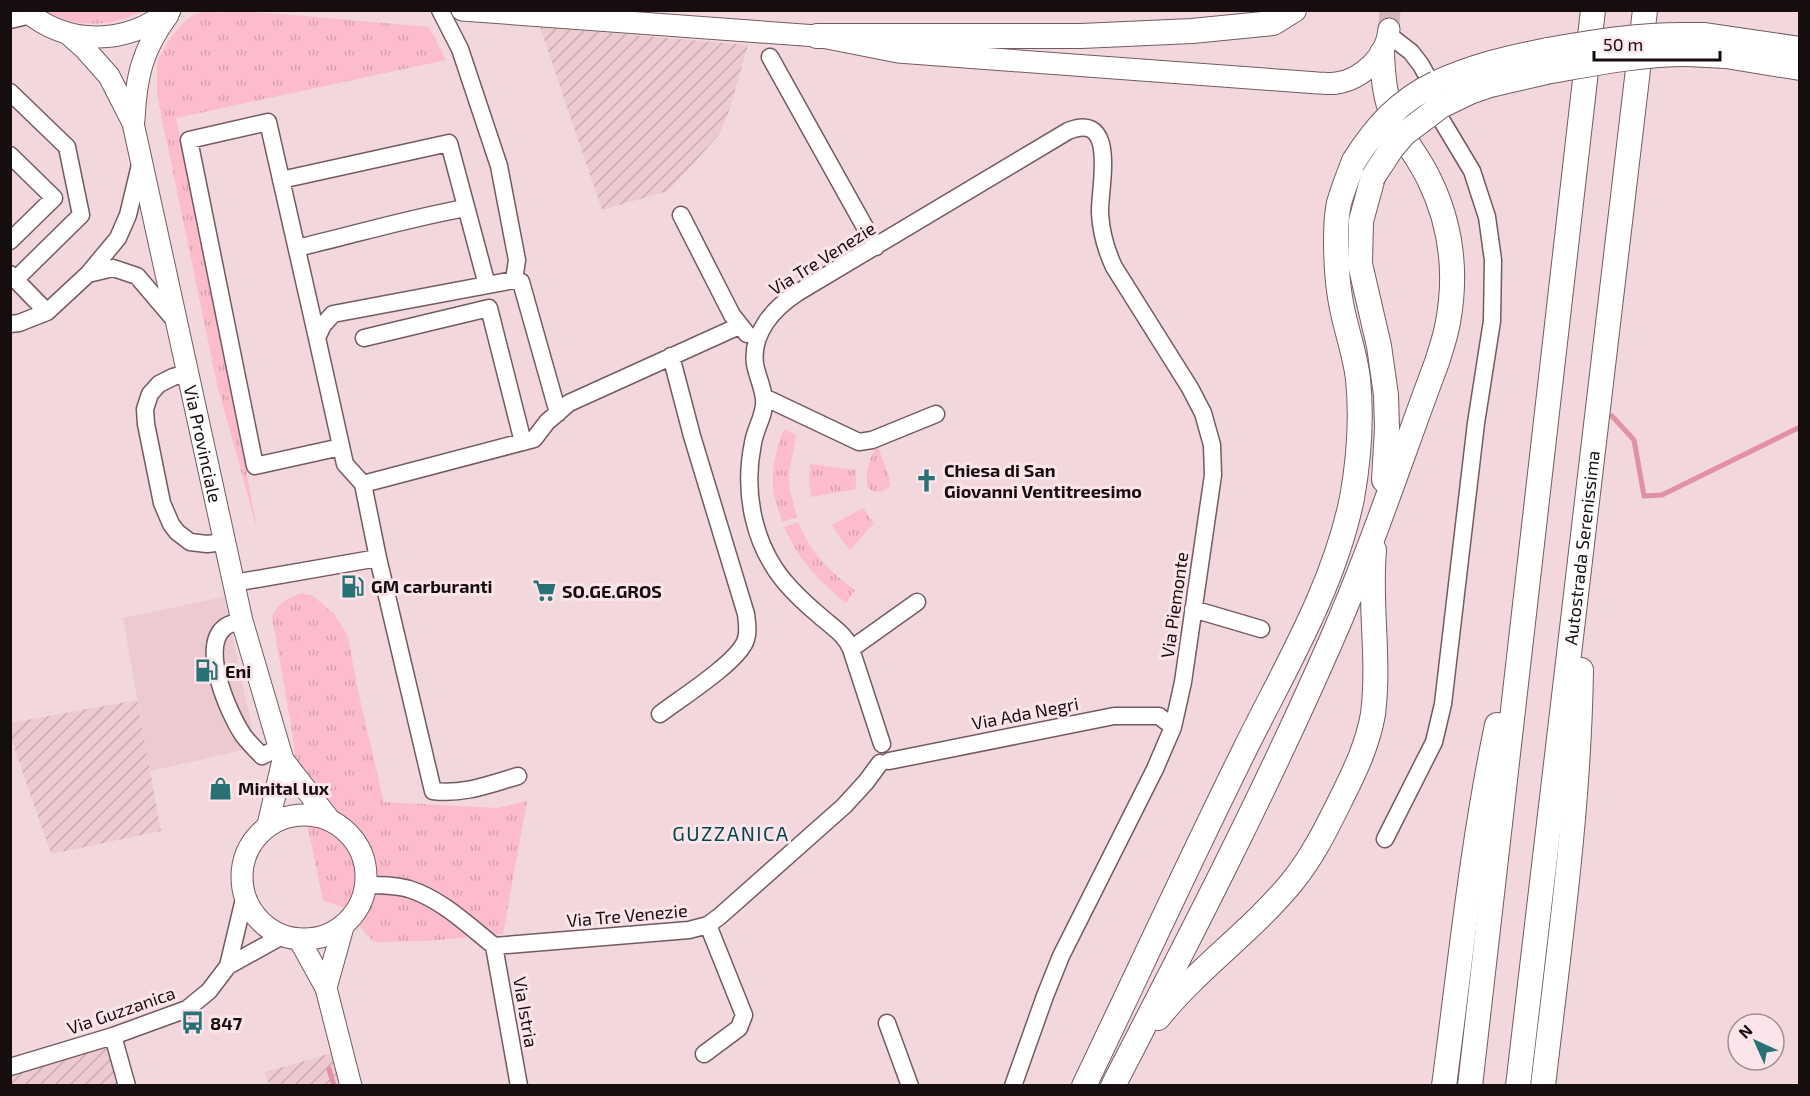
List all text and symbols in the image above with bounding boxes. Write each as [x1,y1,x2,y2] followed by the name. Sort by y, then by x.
[1594,24,1720,62] scale bar
[1603,33,1643,55] text: 50 m
[765,217,879,299] street label: Via Tre Venezie
[180,383,227,505] street label: Via Provinciale
[1559,449,1604,646] street label: Autostrada Serenissima
[944,459,1142,502] place label: Chiesa di San Giovanni Ventitreesimo
[913,467,939,493] church icon: Chiesa di San Giovanni Ventitreesimo
[1156,550,1192,660] street label: Via Piemonte
[340,573,366,599] fuel station icon: GM carburanti
[371,575,493,597] place label: GM carburanti
[531,578,557,604] supermarket icon: SO.GE.GROS
[562,580,662,602] place label: SO.GE.GROS
[194,658,220,684] fuel station icon: Eni
[225,660,251,682] place label: Eni
[970,692,1080,734] street label: Via Ada Negri
[207,775,233,801] shop icon: Minital lux
[238,777,330,799] place label: Minital lux
[672,821,790,845] district label: GUZZANICA
[566,899,688,931] street label: Via Tre Venezie
[509,975,543,1049] street label: Via Istria
[64,981,178,1039] street label: Via Guzzanica
[179,1010,205,1036] bus stop icon: 847
[210,1012,243,1034] place label: 847
[1726,1012,1786,1072] north arrow
[1734,1020,1756,1042] text: N

